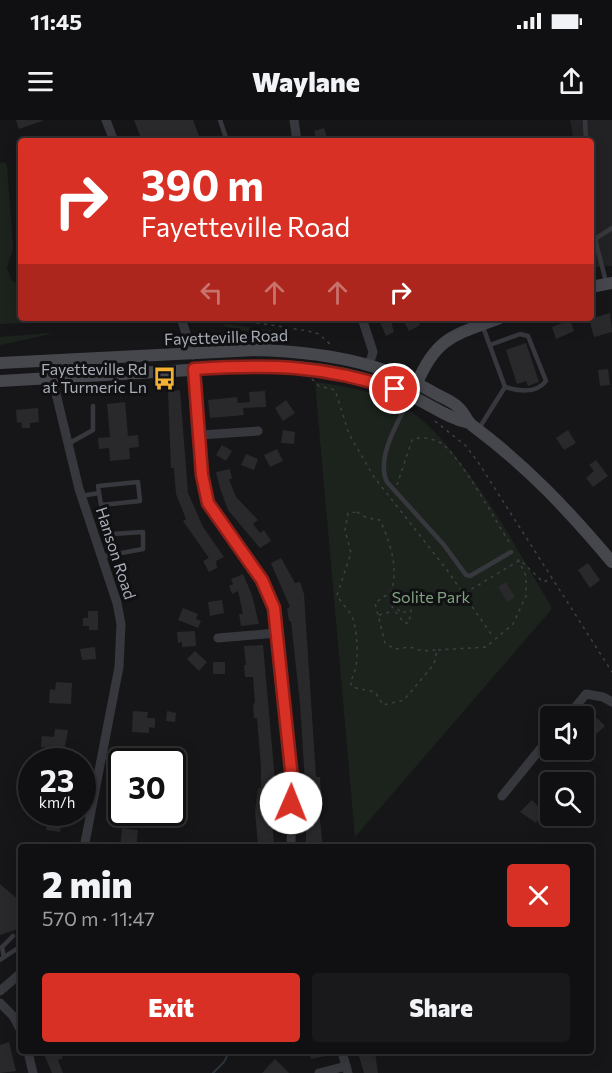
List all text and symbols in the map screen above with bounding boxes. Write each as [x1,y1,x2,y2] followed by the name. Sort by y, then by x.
[30,8,82,35] text: 11:45
[24,65,57,98] icon: menu
[252,65,360,98] text: Waylane
[555,65,588,98] icon: share
[141,158,264,210] text: 390 m
[42,162,120,240] icon: right
[141,210,350,243] text: Fayetteville Road
[195,276,228,309] icon: left
[258,276,291,309] icon: ahead
[321,276,354,309] icon: ahead
[384,276,417,309] icon: right
[164,325,288,348] street label: Fayetteville Road
[41,359,147,396] place label: Fayetteville Rd at Turmeric Ln
[369,363,420,414] pin
[152,365,178,391] bus stop icon: Fayetteville Rd at Turmeric Ln
[378,372,411,405] icon: arrive
[93,504,140,601] street label: Hanson Road
[392,587,471,606] park label: Solite Park
[540,706,594,826] map controls
[540,706,594,760] button: sound
[108,748,186,826] speed limit sign: 30
[40,761,74,798] text: 23
[259,771,323,835] position arrow
[540,772,594,826] button: search
[39,793,75,811] text: km/h
[42,861,132,905] text: 2 min
[507,864,570,927] button: close
[42,906,155,930] text: 570 m · 11:47
[42,973,300,1042] button: Exit
[312,973,570,1042] button: Share

